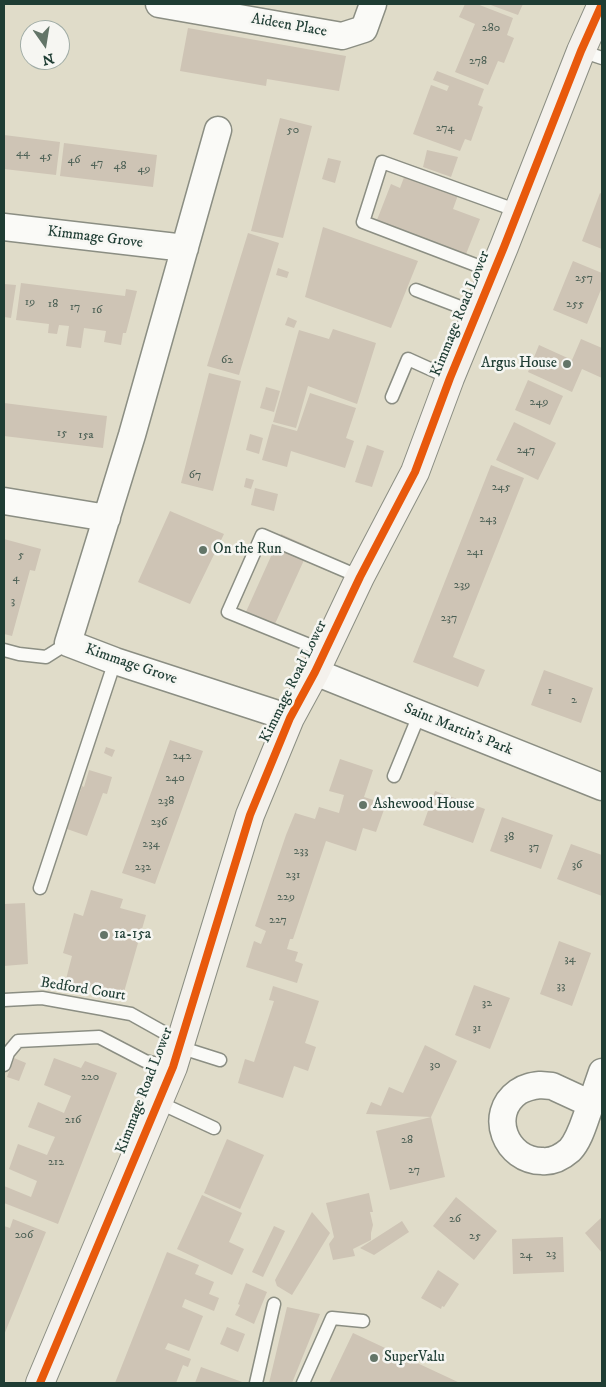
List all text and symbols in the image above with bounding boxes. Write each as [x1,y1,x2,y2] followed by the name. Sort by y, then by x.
[250,10,328,42] street label: Aideen Place
[20,20,70,70] north arrow
[482,22,500,36] house number: 280
[41,49,56,69] text: N
[469,55,487,69] house number: 278
[436,122,454,136] house number: 274
[287,124,299,138] house number: 50
[16,147,30,161] house number: 44
[40,150,52,164] house number: 45
[67,154,81,168] house number: 46
[91,157,103,171] house number: 47
[114,160,126,174] house number: 48
[138,163,150,177] house number: 49
[46,223,144,253] street label: Kimmage Grove
[428,249,494,379] street label: Kimmage Road Lower
[575,272,593,286] house number: 257
[25,296,35,310] house number: 19
[48,298,58,312] house number: 18
[566,298,584,312] house number: 255
[70,301,80,315] house number: 17
[92,304,102,318] house number: 16
[221,354,233,368] house number: 62
[481,355,557,373] place label: Argus House
[561,358,573,370] marker: Argus House
[530,396,548,410] house number: 249
[57,427,67,441] house number: 15
[78,429,94,443] house number: 15a
[517,444,535,458] house number: 247
[189,469,201,483] house number: 67
[492,481,510,495] house number: 245
[479,513,497,527] house number: 243
[213,541,282,559] place label: On the Run
[197,544,209,556] marker: On the Run
[466,546,484,560] house number: 241
[18,549,24,563] house number: 5
[13,572,19,586] house number: 4
[454,579,470,593] house number: 239
[11,595,15,609] house number: 3
[441,612,457,626] house number: 237
[257,618,331,746] street label: Kimmage Road Lower
[83,641,179,689] street label: Kimmage Grove
[548,685,552,699] house number: 1
[571,694,577,708] house number: 2
[401,700,515,760] street label: Saint Martin's Park
[173,750,191,764] house number: 242
[165,772,185,786] house number: 240
[158,795,174,809] house number: 238
[373,796,475,814] place label: Ashewood House
[357,799,369,811] marker: Ashewood House
[151,816,167,830] house number: 236
[504,831,514,845] house number: 38
[142,838,160,852] house number: 234
[529,841,539,855] house number: 37
[294,845,308,859] house number: 233
[572,859,582,873] house number: 36
[135,861,151,875] house number: 232
[286,869,300,883] house number: 231
[277,891,295,905] house number: 229
[269,914,287,928] house number: 227
[114,926,151,944] place label: 1a-15a
[98,929,110,941] marker: 1a-15a
[564,953,576,967] house number: 34
[39,974,127,1006] street label: Bedford Court
[557,980,565,994] house number: 33
[482,997,492,1011] house number: 32
[473,1022,481,1036] house number: 31
[113,1025,177,1157] street label: Kimmage Road Lower
[430,1059,440,1073] house number: 30
[81,1071,99,1085] house number: 220
[65,1114,81,1128] house number: 216
[401,1134,413,1148] house number: 28
[48,1156,64,1170] house number: 212
[408,1164,420,1178] house number: 27
[449,1213,461,1227] house number: 26
[15,1229,33,1243] house number: 206
[469,1230,481,1244] house number: 25
[546,1248,556,1262] house number: 23
[520,1249,532,1263] house number: 24
[384,1349,445,1367] place label: SuperValu
[368,1352,380,1364] marker: SuperValu

